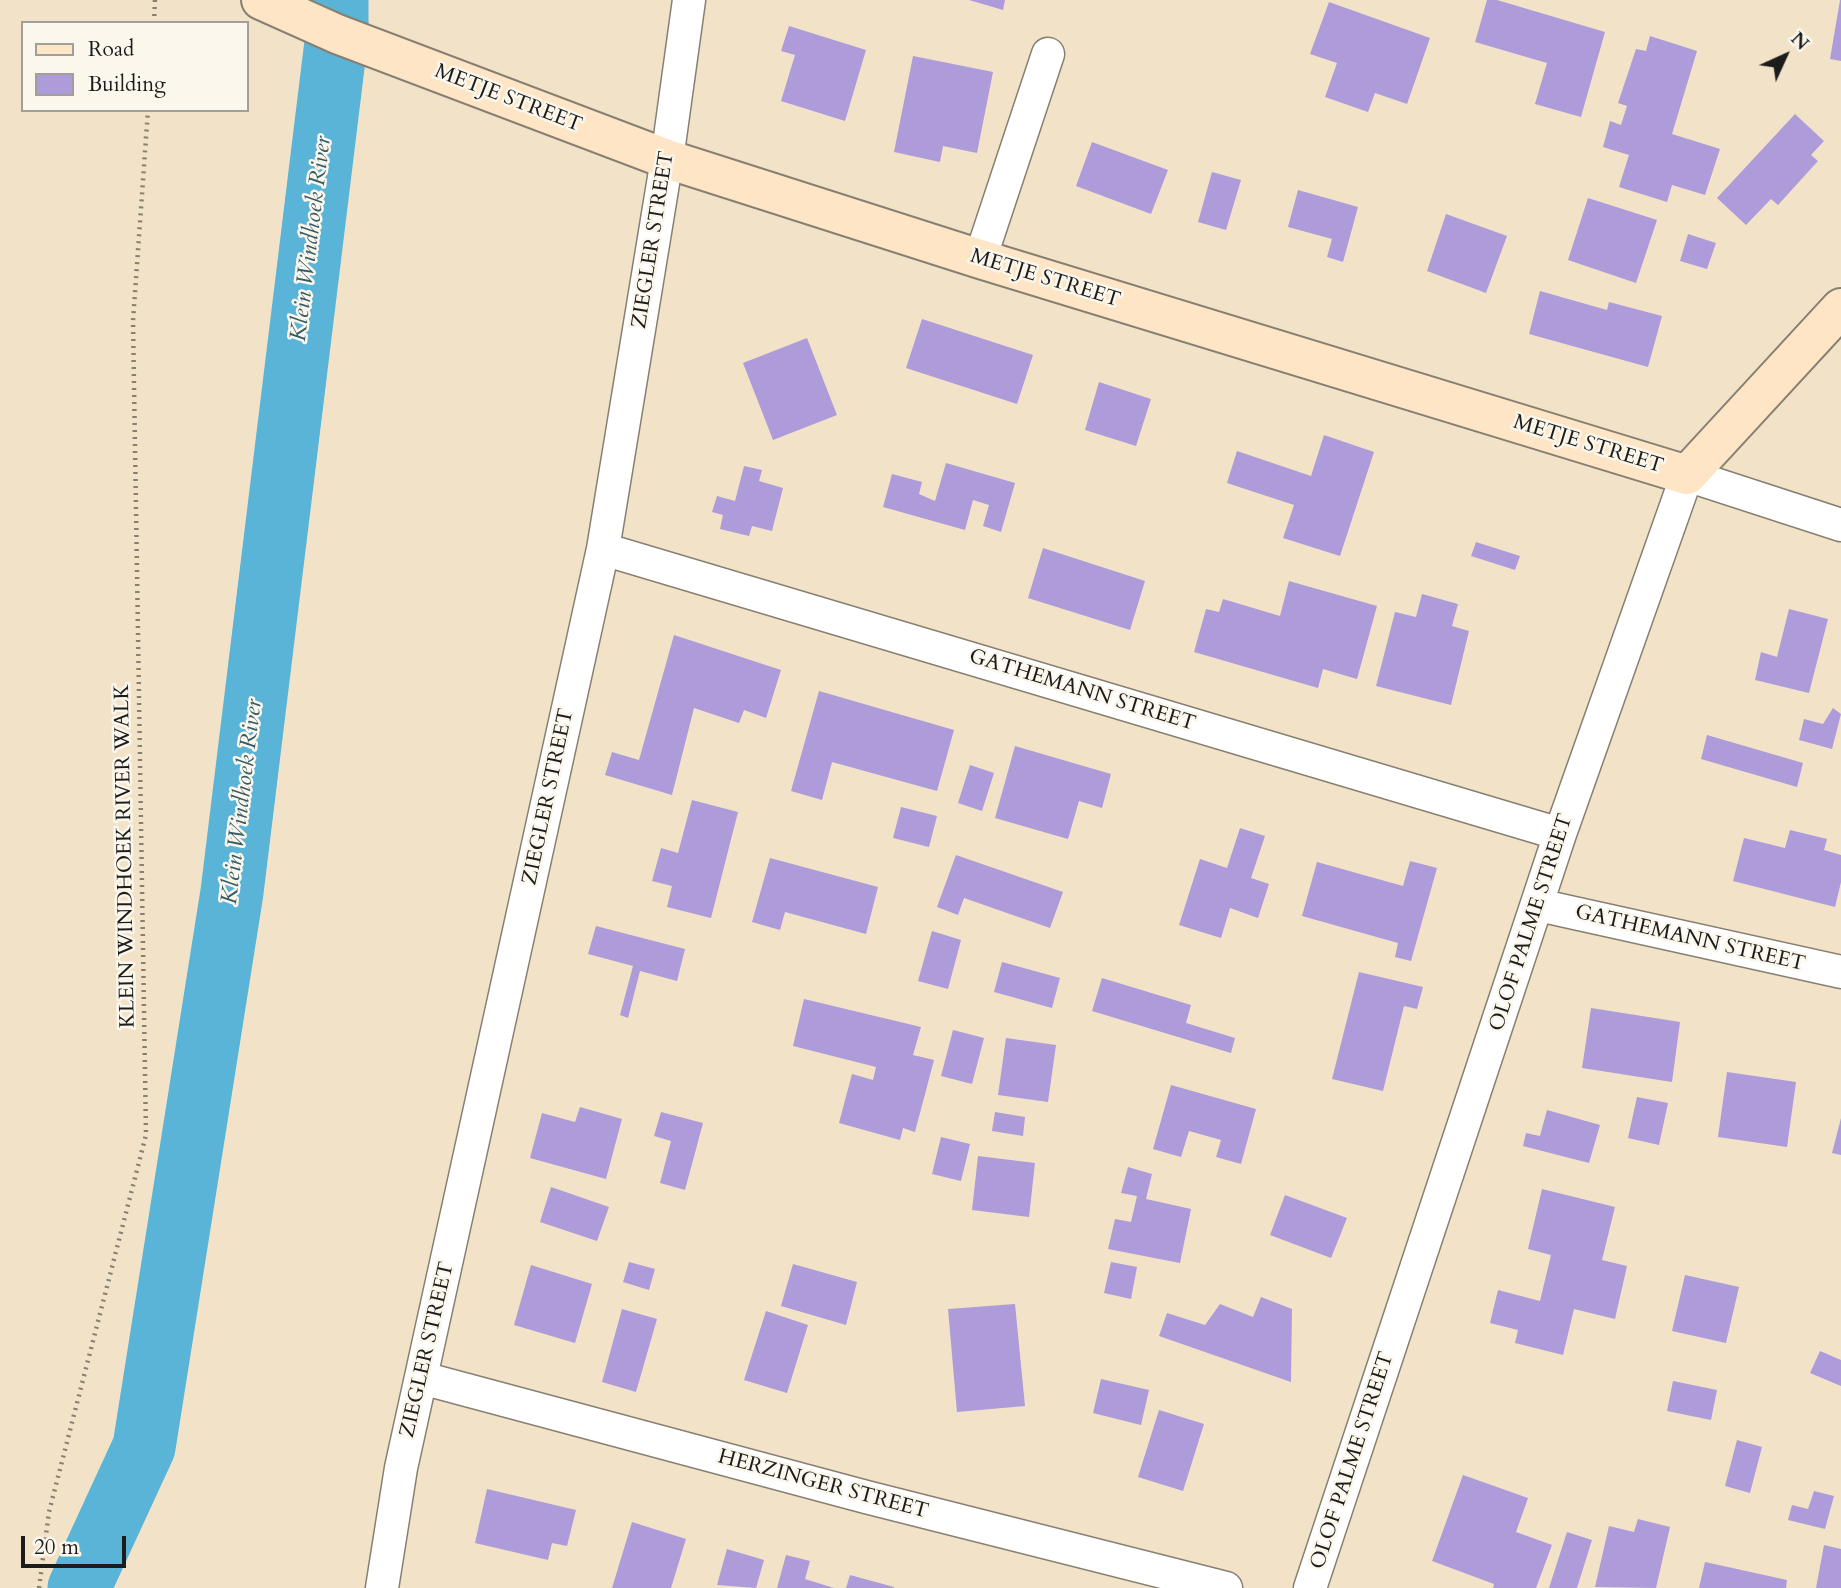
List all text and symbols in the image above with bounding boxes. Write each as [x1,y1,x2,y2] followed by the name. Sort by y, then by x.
[21,21,248,112] legend
[1750,21,1820,91] north arrow
[1785,26,1815,56] text: N
[88,35,134,64] text: Road
[431,59,585,139] street label: METJE STREET
[88,70,166,99] text: Building
[286,135,338,343] water label: Klein Windhoek River
[628,149,680,331] street label: ZIEGLER STREET
[967,244,1123,314] street label: METJE STREET
[1510,410,1666,480] street label: METJE STREET
[966,645,1198,737] street label: GATHEMANN STREET
[110,684,142,1028] street label: KLEIN WINDHOEK RIVER WALK
[217,698,269,906] water label: Klein Windhoek River
[518,707,580,887] street label: ZIEGLER STREET
[1485,811,1579,1035] street label: OLOF PALME STREET
[1572,900,1808,978] street label: GATHEMANN STREET
[396,1260,460,1440] street label: ZIEGLER STREET
[1306,1349,1400,1573] street label: OLOF PALME STREET
[715,1445,931,1525] street label: HERZINGER STREET
[24,1522,130,1566] scale bar
[34,1533,79,1562] text: 20 m

